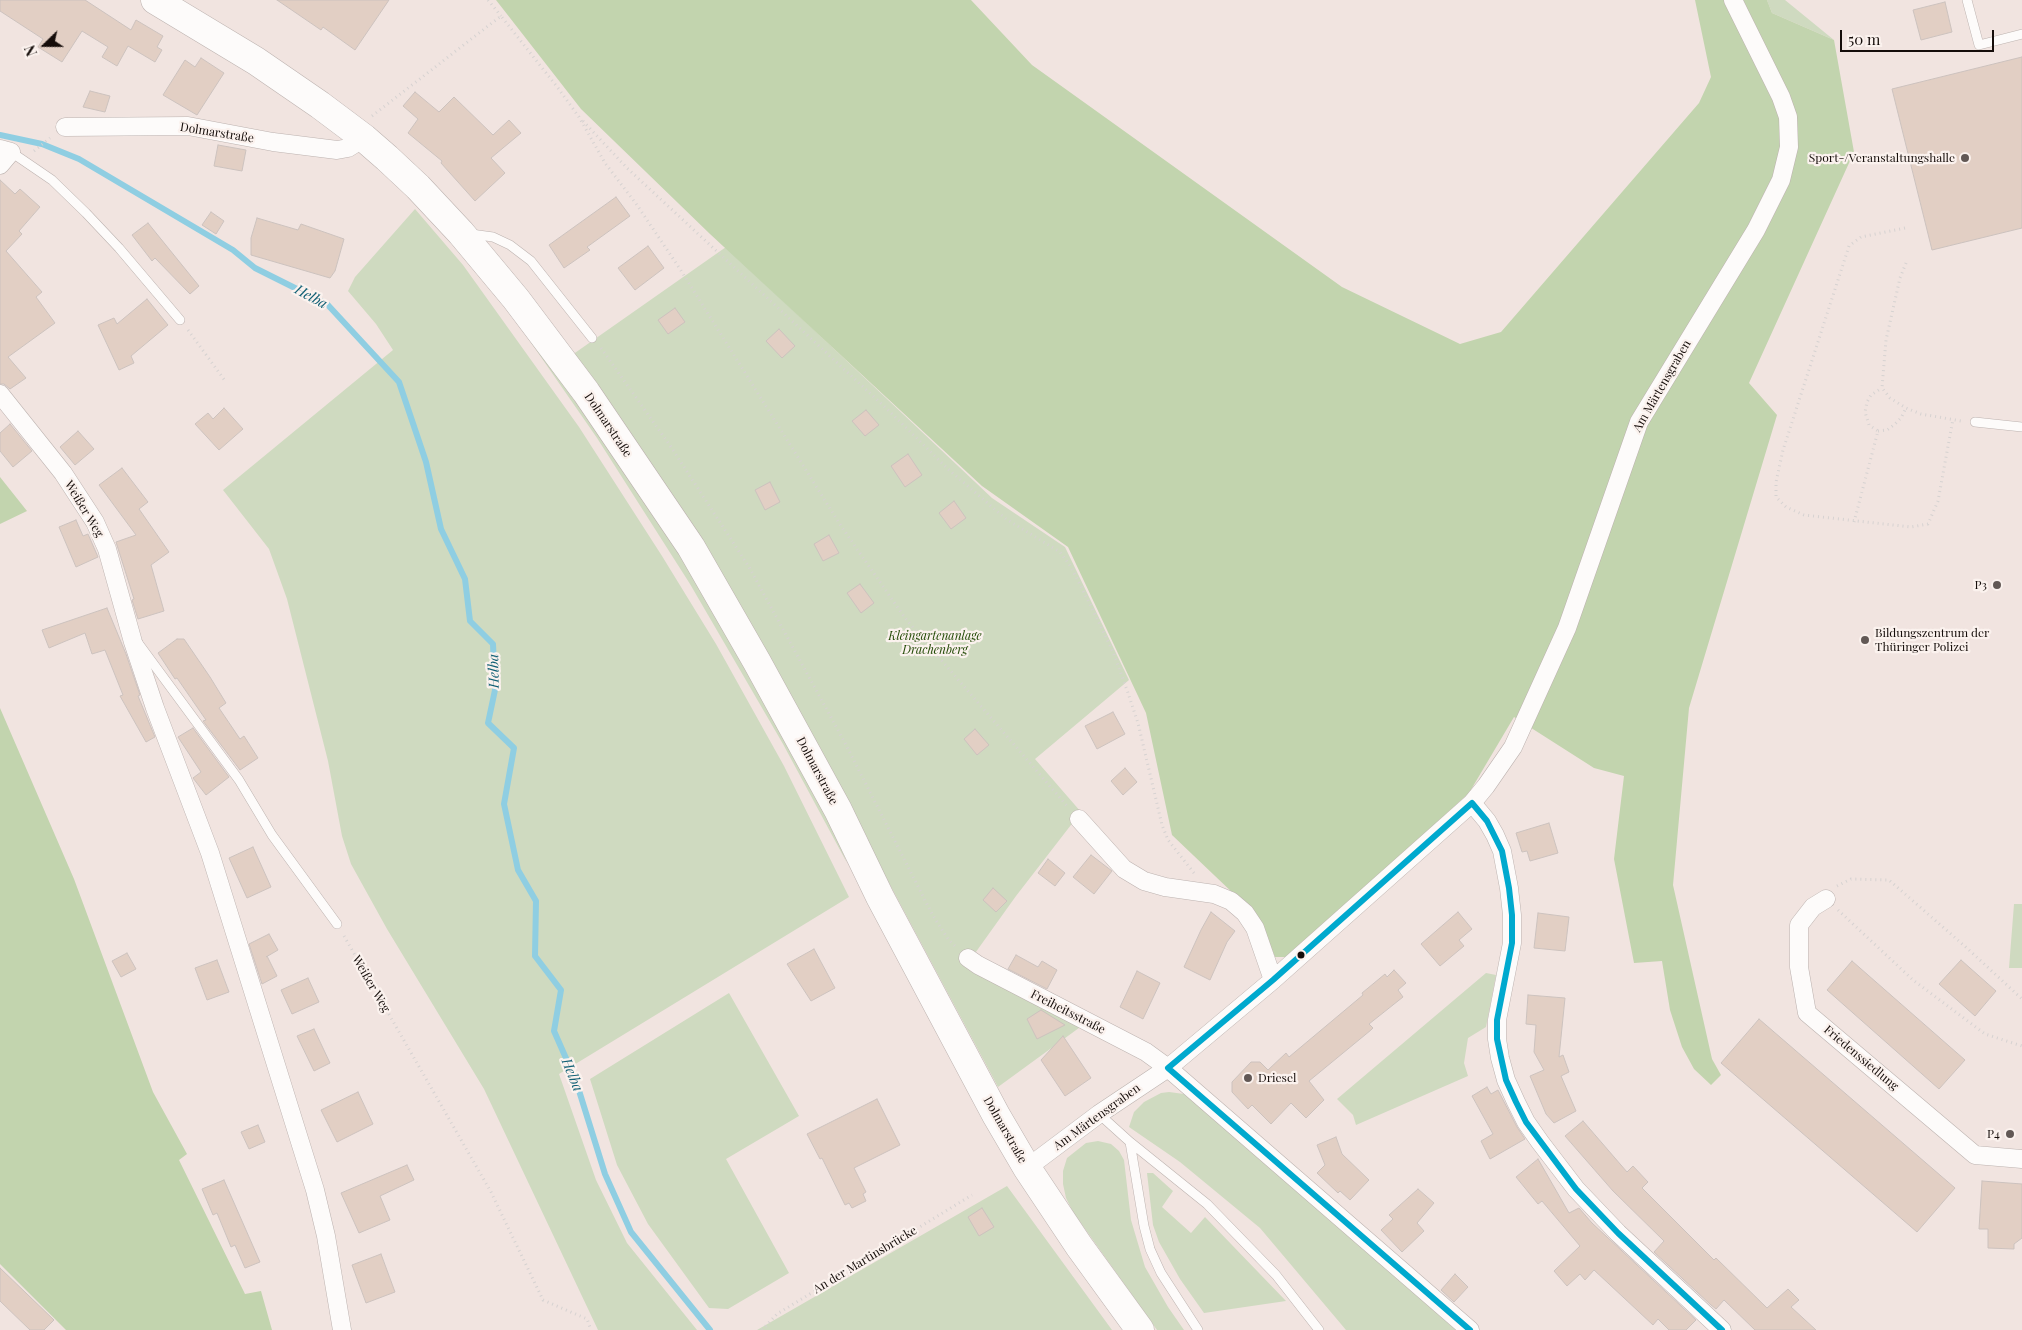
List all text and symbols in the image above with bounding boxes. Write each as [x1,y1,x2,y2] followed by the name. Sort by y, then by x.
[20,20,70,70] north arrow
[1842,20,1996,52] scale bar
[1848,29,1880,49] text: 50 m
[20,43,41,59] text: N
[179,120,255,146] street label: Dolmarstraße
[1809,151,1955,165] place label: Sport-/Veranstaltungshalle
[1959,152,1971,164] marker: Sport-/Veranstaltungshalle
[292,281,330,313] water label: Helba
[1630,338,1694,434] street label: Am Märtensgraben
[581,390,635,460] street label: Dolmarstraße
[61,478,107,540] street label: Weißer Weg
[1975,578,1987,592] place label: P3
[1991,579,2003,591] marker: P3
[1875,626,1989,654] place label: Bildungszentrum der Thüringer Polizei
[888,629,982,657] park label: Kleingartenanlage Drachenberg
[1859,634,1871,646] marker: Bildungszentrum der Thüringer Polizei
[485,654,503,688] water label: Helba
[793,735,841,807] street label: Dolmarstraße
[1296,950,1306,960] unlabelled marker
[349,953,393,1015] street label: Weißer Weg
[1028,987,1108,1037] street label: Freiheitsstraße
[1821,1023,1901,1093] street label: Friedenssiedlung
[558,1056,586,1094] water label: Helba
[1258,1071,1296,1085] place label: Driesel
[1242,1072,1254,1084] marker: Driesel
[1051,1081,1143,1153] street label: Am Märtensgraben
[980,1094,1030,1166] street label: Dolmarstraße
[1987,1127,2000,1141] place label: P4
[2004,1128,2016,1140] marker: P4
[811,1223,919,1297] street label: An der Martinsbrücke

